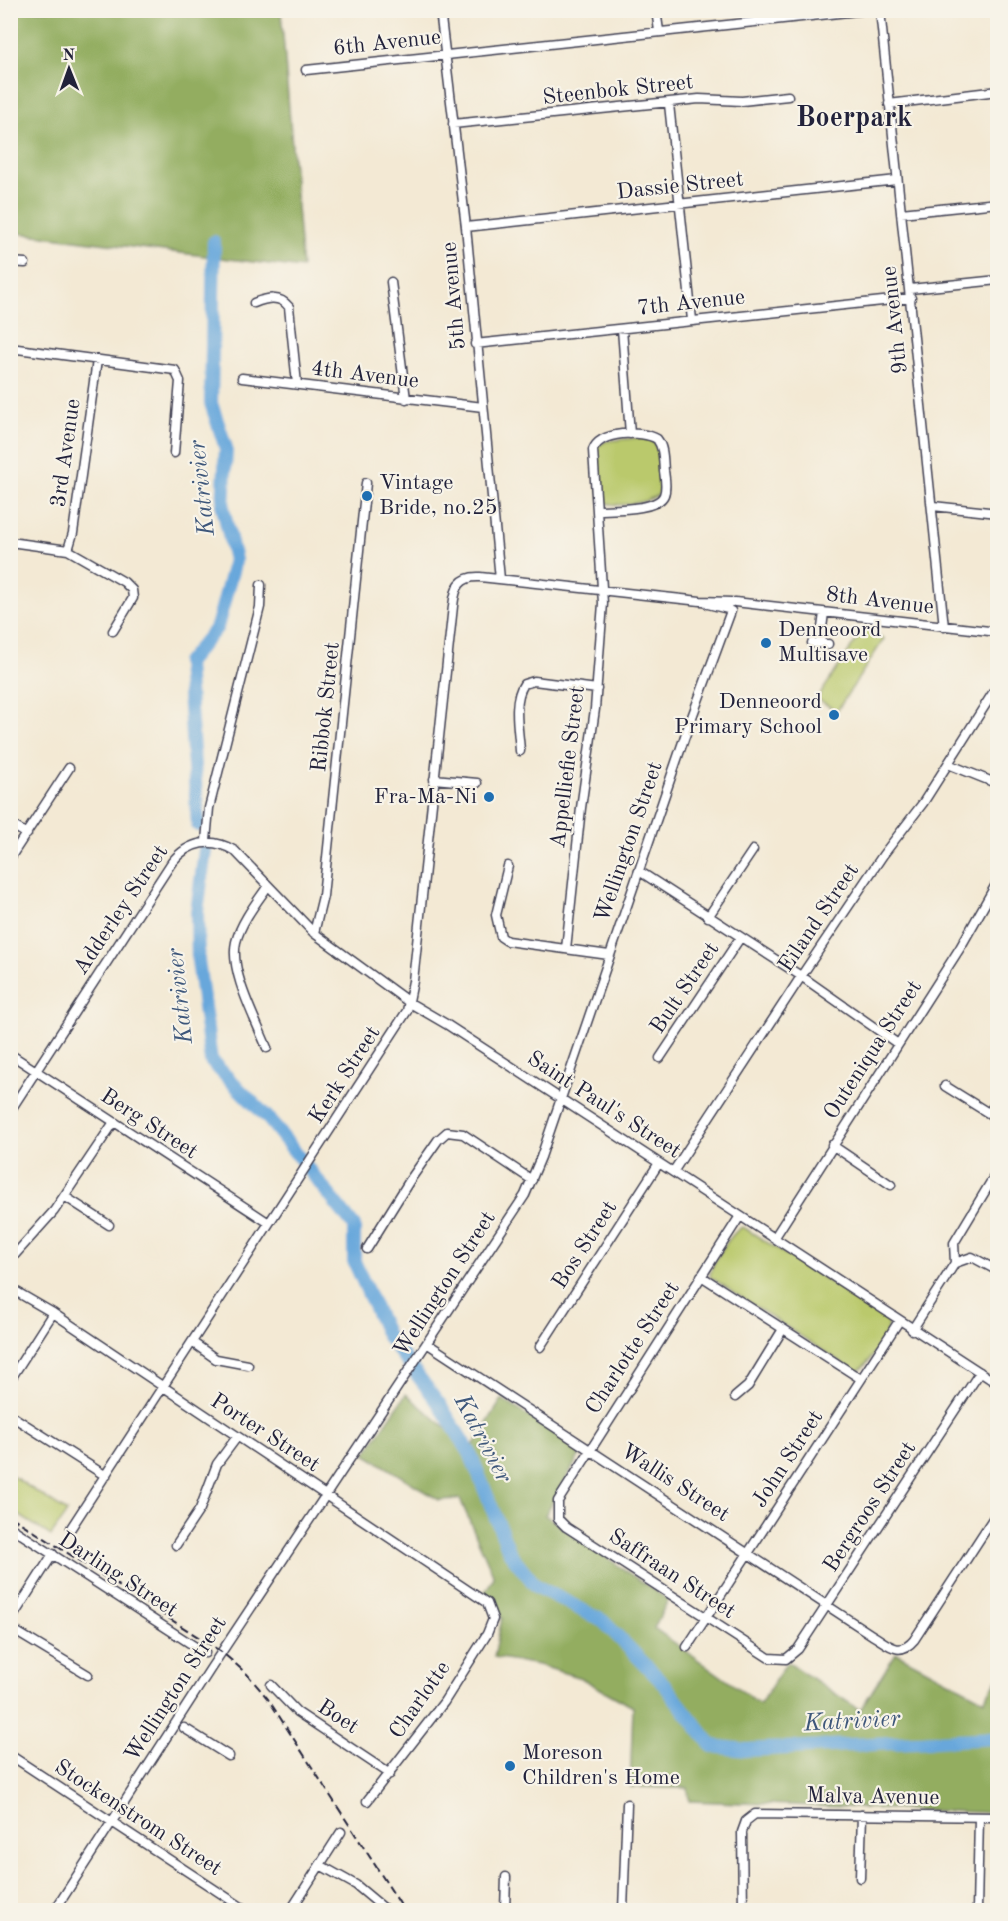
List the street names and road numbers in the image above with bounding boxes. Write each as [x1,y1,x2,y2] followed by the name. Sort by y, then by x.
[332,26,442,60] street label: 6th Avenue
[541,71,695,109] street label: Steenbok Street
[615,168,745,204] street label: Dassie Street
[438,241,470,351] street label: 5th Avenue
[878,265,912,375] street label: 9th Avenue
[636,286,746,320] street label: 7th Avenue
[310,357,420,393] street label: 4th Avenue
[48,397,84,509] street label: 3rd Avenue
[825,583,935,619] street label: 8th Avenue
[308,641,344,773] street label: Ribbok Street
[547,684,589,850] street label: Appelliefie Street
[591,759,667,925] street label: Wellington Street
[70,841,172,979] street label: Adderley Street
[775,860,863,976] street label: Eiland Street
[647,938,723,1038] street label: Bult Street
[820,977,926,1123] street label: Outeniqua Street
[305,1022,385,1128] street label: Kerk Street
[523,1047,685,1163] street label: Saint Paul's Street
[97,1085,201,1163] street label: Berg Street
[549,1197,621,1293] street label: Bos Street
[390,1208,500,1360] street label: Wellington Street
[582,1278,684,1418] street label: Charlotte Street
[207,1390,323,1476] street label: Porter Street
[749,1406,827,1512] street label: John Street
[820,1438,920,1576] street label: Bergroos Street
[617,1440,733,1526] street label: Wallis Street
[605,1525,739,1623] street label: Saffraan Street
[54,1528,182,1622] street label: Darling Street
[121,1613,231,1765] street label: Wellington Street
[385,1657,455,1743] street label: Charlotte
[314,1696,362,1738] street label: Boet
[50,1756,226,1880] street label: Stockenstrom Street
[806,1785,940,1809] street label: Malva Avenue

